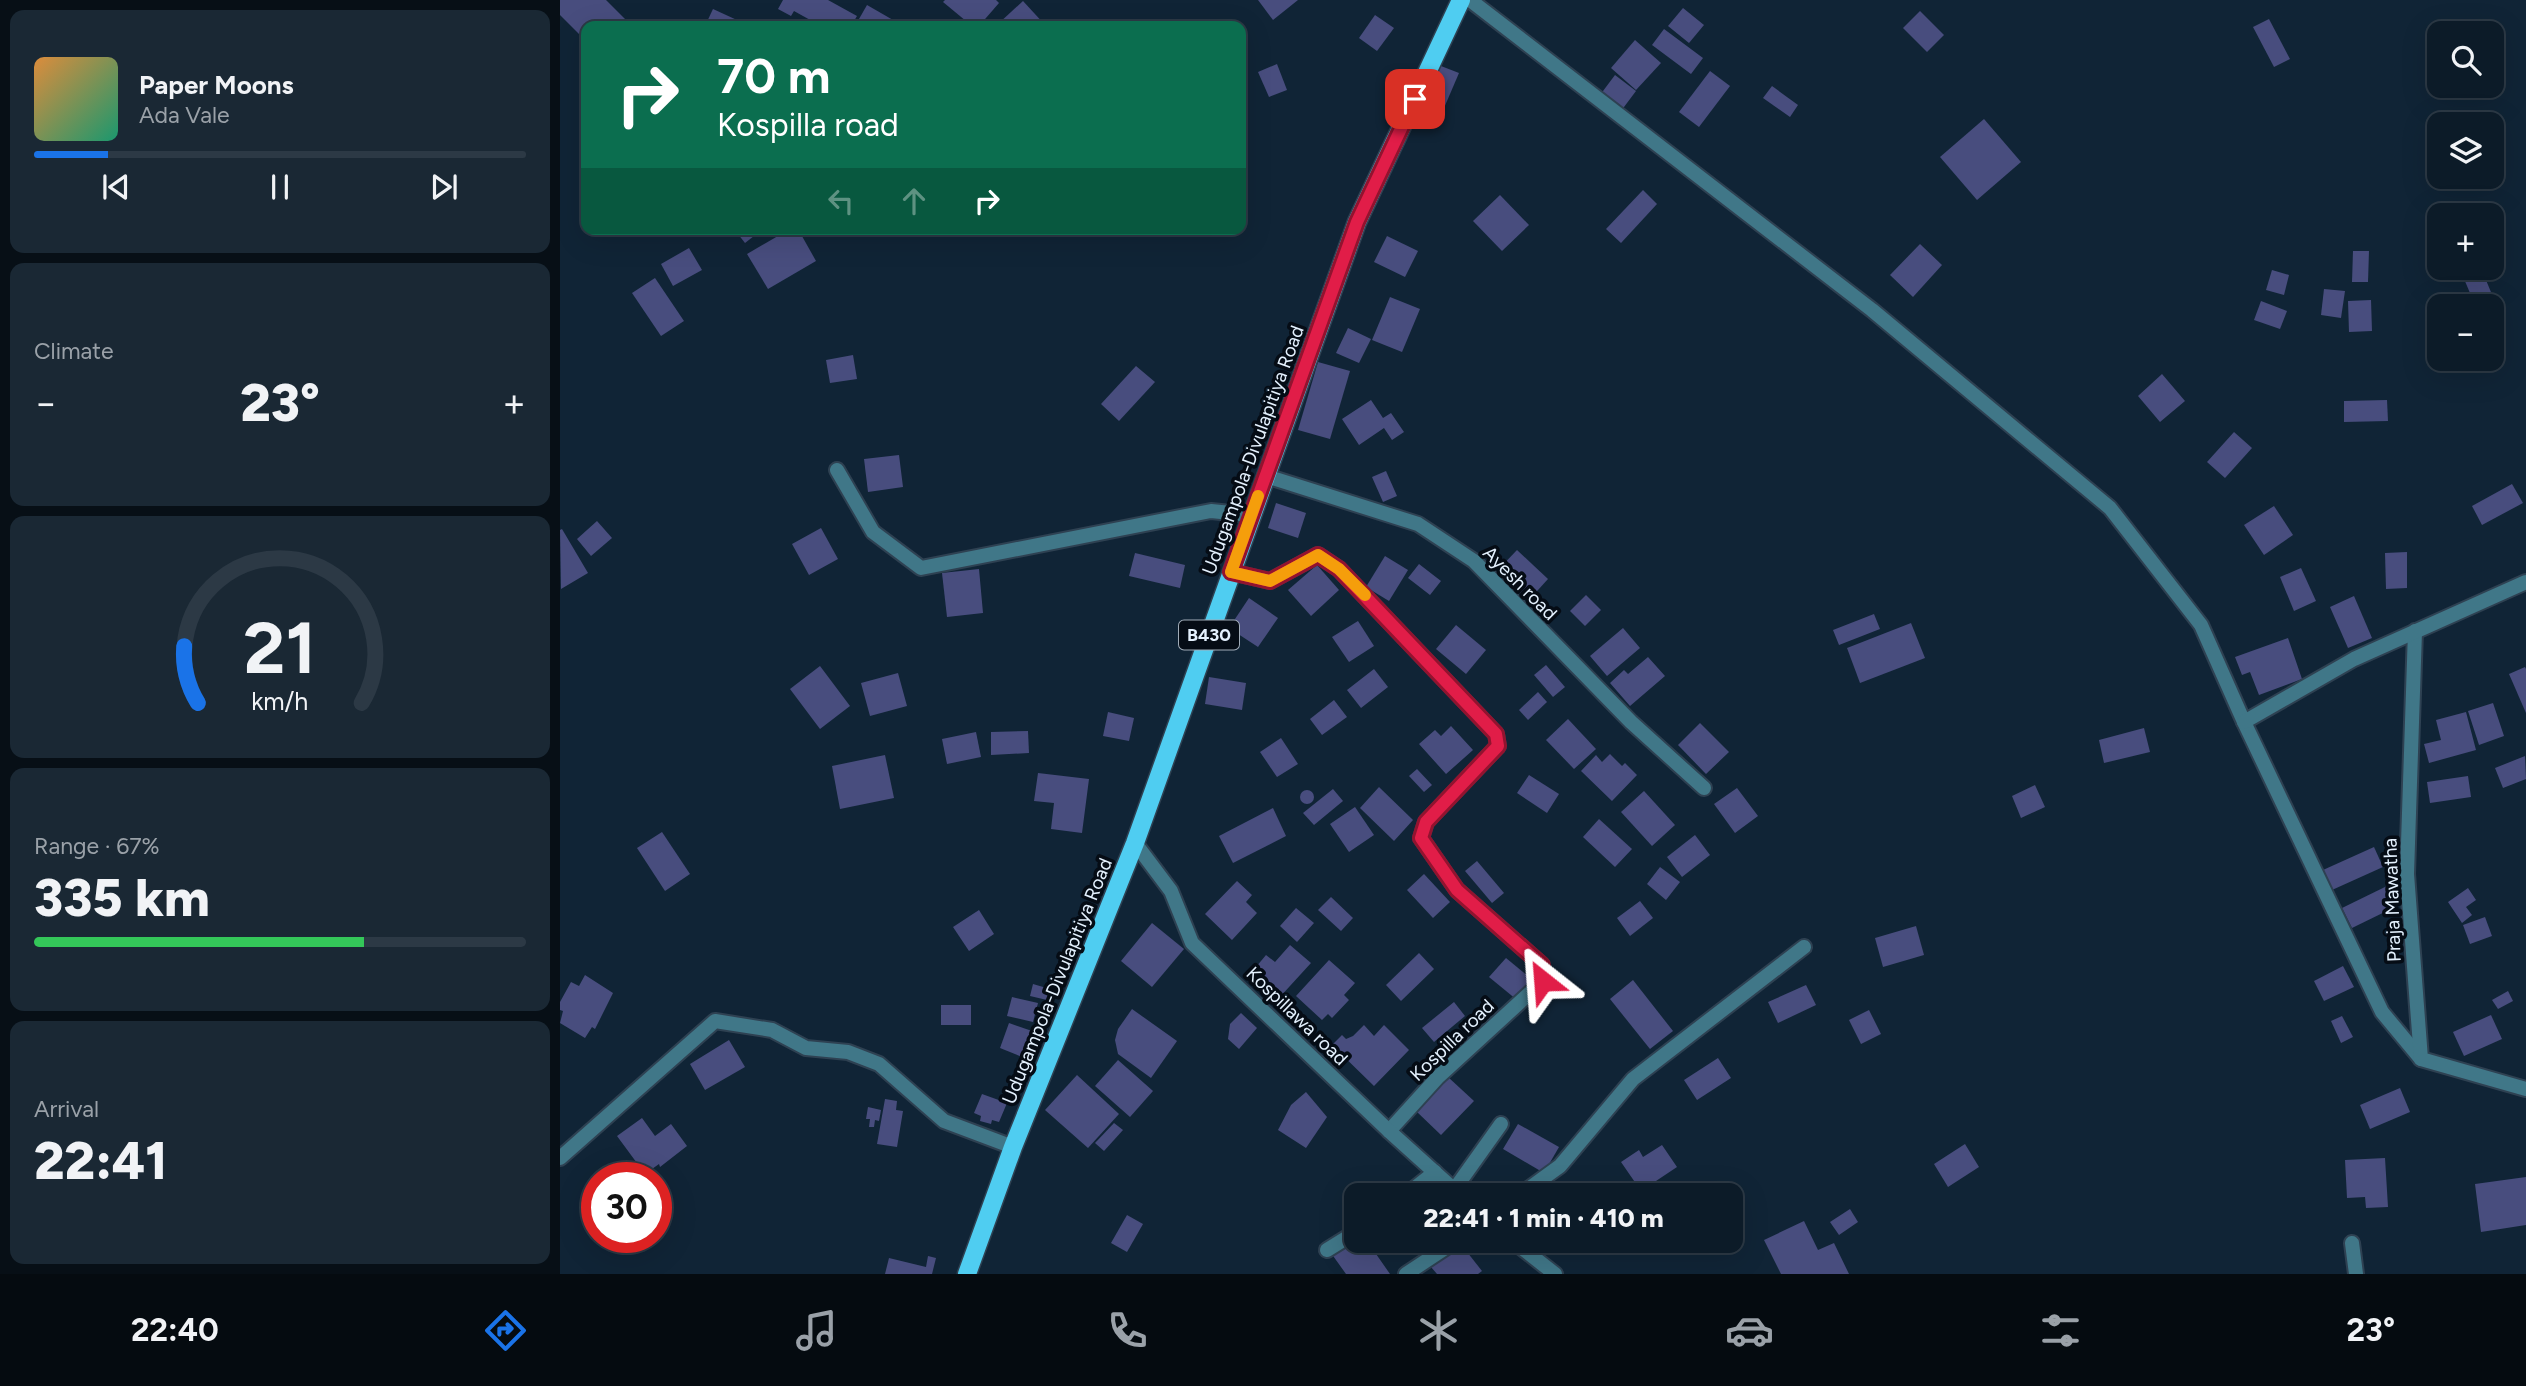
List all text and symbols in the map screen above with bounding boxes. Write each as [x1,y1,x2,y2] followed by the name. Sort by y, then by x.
[2427,21,2504,371] map controls
[2427,21,2504,98] button: search
[717,46,830,105] text: 70 m
[602,49,693,140] icon: right
[139,69,294,101] text: Paper Moons
[1385,69,1445,129] pin
[1396,80,1434,118] icon: arrive
[139,101,230,129] text: Ada Vale
[717,106,899,144] text: Kospilla road
[2427,112,2504,189] button: layers
[97,168,135,206] icon: previous
[261,168,299,206] icon: pause
[425,168,463,206] icon: next
[822,182,860,220] icon: left
[895,182,933,220] icon: ahead
[968,182,1006,220] icon: right
[2427,203,2504,280] button: +
[2427,294,2504,371] button: −
[1197,322,1309,578] street label: Udugampola-Divulapitiya Road
[34,337,113,365] text: Climate
[240,372,320,434] text: 23°
[34,380,58,426] text: −
[502,380,526,426] text: +
[1478,541,1562,625] street label: Ayesh road
[244,604,316,691] text: 21
[1179,620,1239,650] road number: B430
[251,686,309,716] text: km/h
[34,832,160,860] text: Range · 67%
[2378,838,2406,962] street label: Praja Mawatha
[997,855,1117,1107] street label: Udugampola-Divulapitiya Road
[34,867,210,929] text: 335 km
[1506,944,1580,1018] position arrow
[1241,962,1353,1070] street label: Kospillawa road
[1405,994,1499,1086] street label: Kospilla road
[34,1095,99,1123] text: Arrival
[34,1130,167,1192] text: 22:41
[581,1162,672,1253] speed limit sign: 30
[1423,1202,1664,1234] text: 22:41 · 1 min · 410 m
[481,1306,530,1355] icon: directions
[792,1306,841,1355] icon: music
[1103,1306,1152,1355] icon: phone
[1414,1306,1463,1355] icon: climate
[1725,1306,1774,1355] icon: car
[2036,1306,2085,1355] icon: filters
[131,1311,219,1349] text: 22:40
[2347,1311,2395,1349] text: 23°

